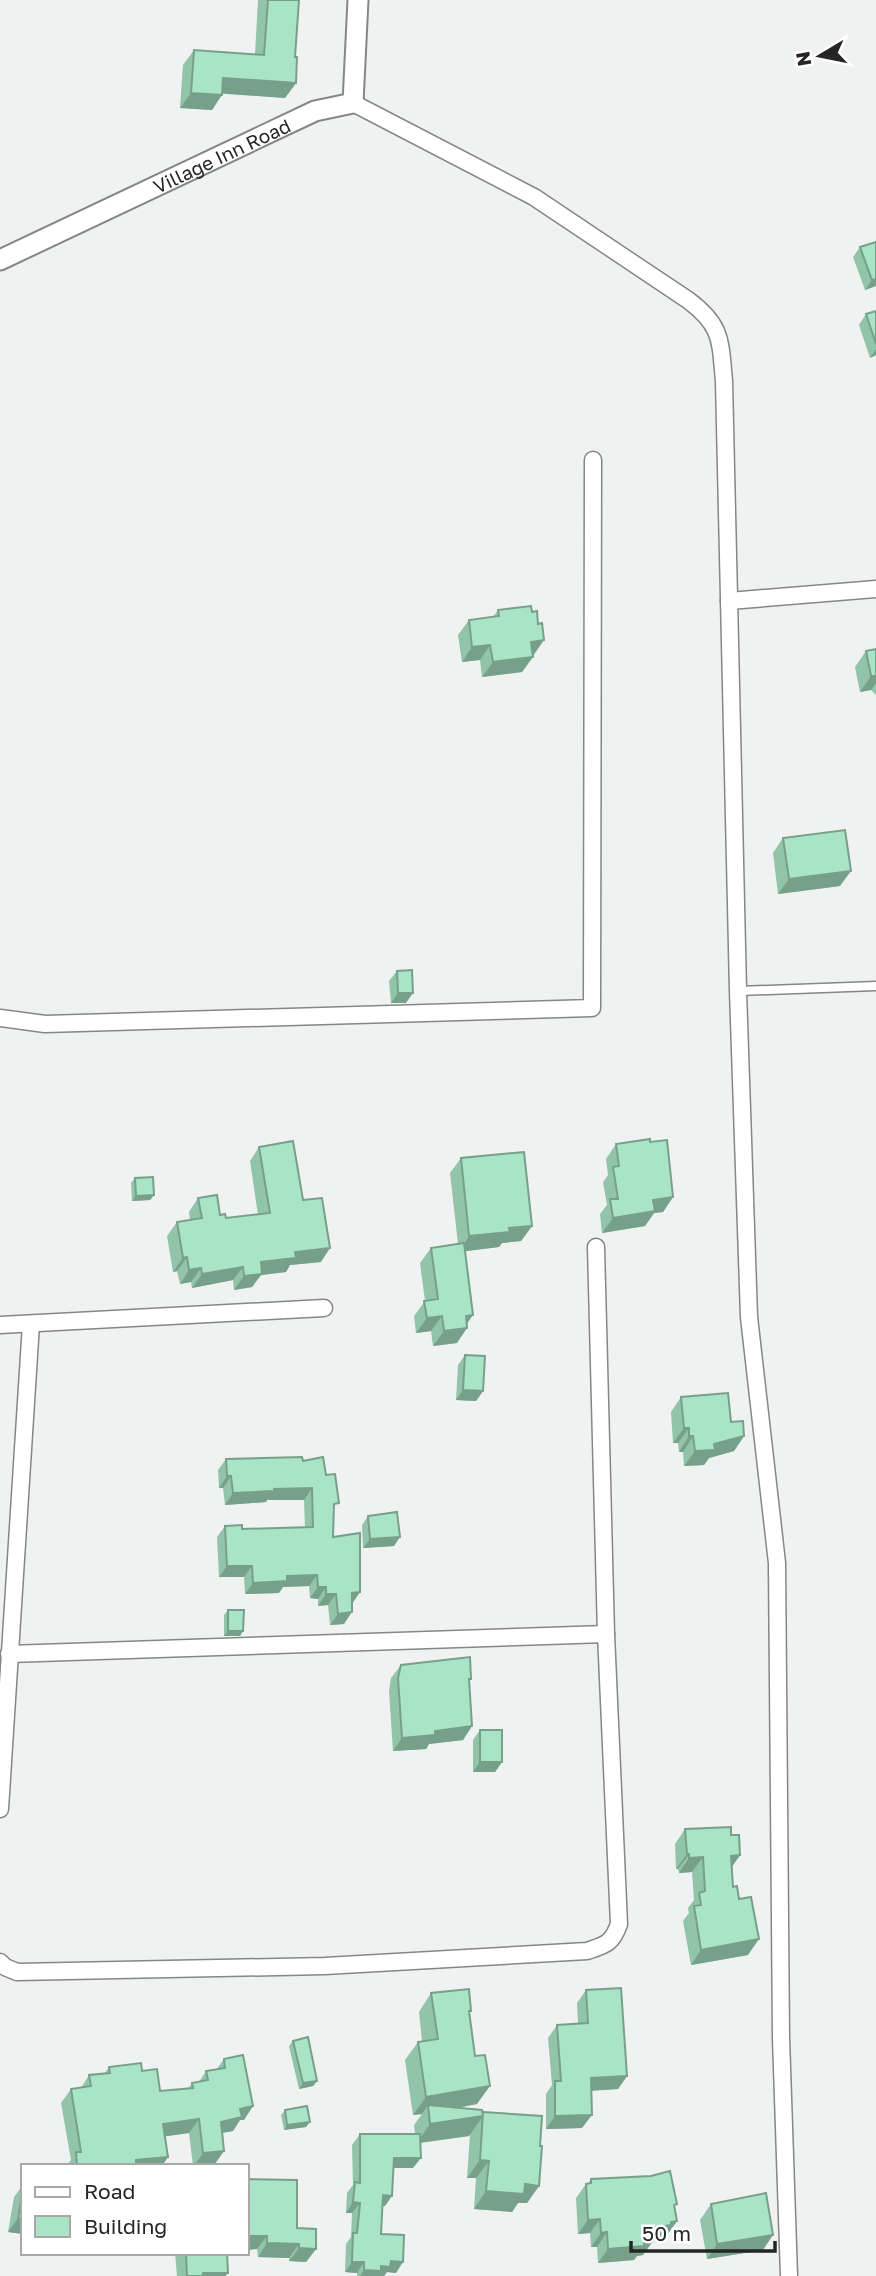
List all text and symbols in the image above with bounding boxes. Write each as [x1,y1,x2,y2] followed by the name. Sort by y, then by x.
[785,21,855,91] north arrow
[790,50,815,68] text: N
[149,113,294,197] street label: Village Inn Road
[21,2164,248,2255] legend
[84,2178,135,2204] text: Road
[631,2210,774,2254] scale bar
[84,2213,167,2239] text: Building
[642,2220,691,2246] text: 50 m

